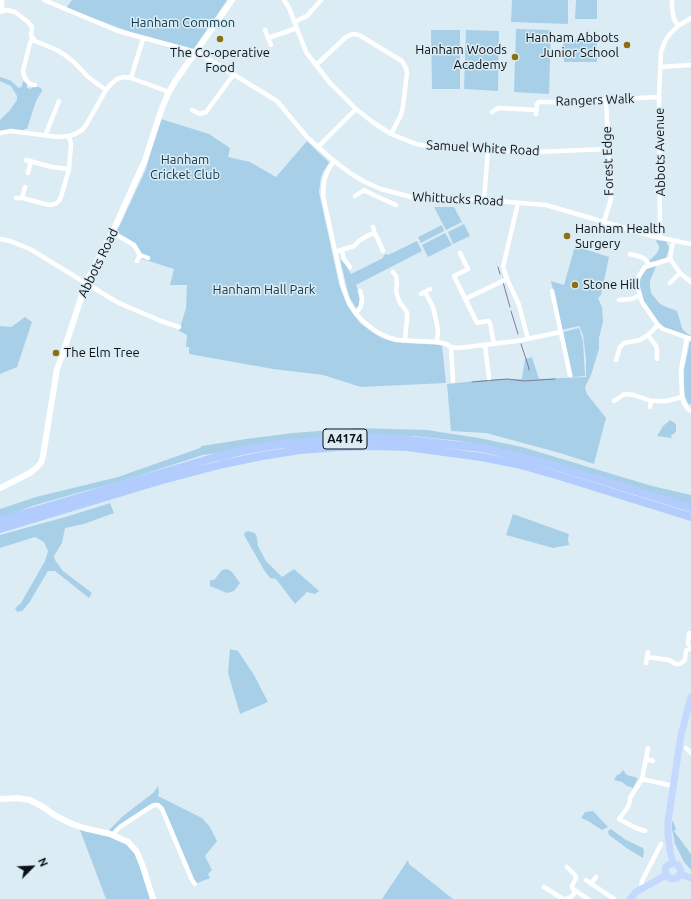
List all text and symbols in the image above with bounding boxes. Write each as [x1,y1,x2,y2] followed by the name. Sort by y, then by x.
[131,15,235,31] park label: Hanham Common
[526,30,619,61] place label: Hanham Abbots Junior School
[215,34,225,44] marker: The Co-operative Food
[622,40,632,50] marker: Hanham Abbots Junior School
[415,42,507,73] place label: Hanham Woods Academy
[170,45,270,76] place label: The Co-operative Food
[510,52,520,62] marker: Hanham Woods Academy
[555,91,635,109] street label: Rangers Walk
[651,107,669,197] street label: Abbots Avenue
[599,126,617,196] street label: Forest Edge
[426,137,540,159] street label: Samuel White Road
[150,152,220,183] park label: Hanham Cricket Club
[412,189,504,209] street label: Whittucks Road
[575,221,665,252] place label: Hanham Health Surgery
[75,226,121,300] street label: Abbots Road
[562,231,572,241] marker: Hanham Health Surgery
[583,277,639,293] place label: Stone Hill
[570,280,580,290] marker: Stone Hill
[213,282,315,298] park label: Hanham Hall Park
[64,345,140,361] place label: The Elm Tree
[51,348,61,358] marker: The Elm Tree
[323,429,367,449] road number: A4174
[12,847,52,887] north arrow
[36,856,50,868] text: N

